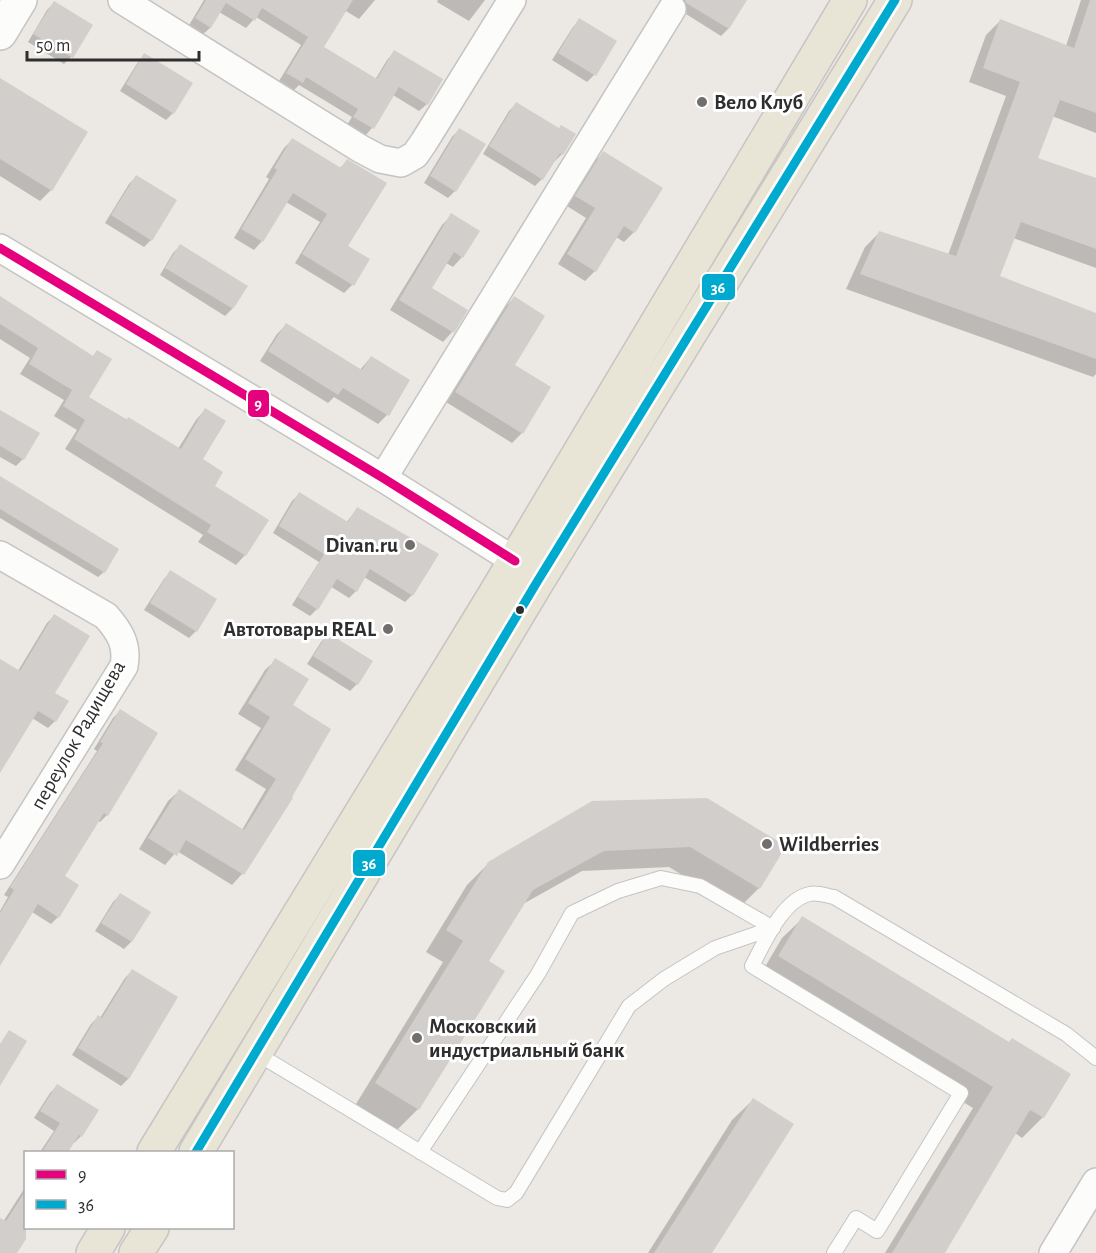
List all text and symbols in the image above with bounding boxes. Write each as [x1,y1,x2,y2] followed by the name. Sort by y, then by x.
[27,24,200,62] scale bar
[36,37,70,55] text: 50 m
[714,92,804,113] place label: Вело Клуб
[695,95,709,109] marker: Вело Клуб
[701,273,736,301] line badge: 36
[711,280,726,296] text: 36
[247,389,270,418] line badge: 9
[254,396,262,412] text: 9
[325,535,398,556] place label: Divan.ru
[403,538,417,552] marker: Divan.ru
[514,604,526,616] unlabelled marker
[223,619,377,640] place label: Автотовары REAL
[381,622,395,636] marker: Автотовары REAL
[27,657,129,813] street label: переулок Радищева
[779,834,879,855] place label: Wildberries
[760,837,774,851] marker: Wildberries
[352,849,386,877] line badge: 36
[362,856,377,872] text: 36
[429,1016,625,1061] place label: Московский индустриальный банк
[410,1031,424,1045] marker: Московский индустриальный банк
[24,1151,234,1229] legend
[78,1167,86,1185] text: 9
[78,1197,94,1215] text: 36

